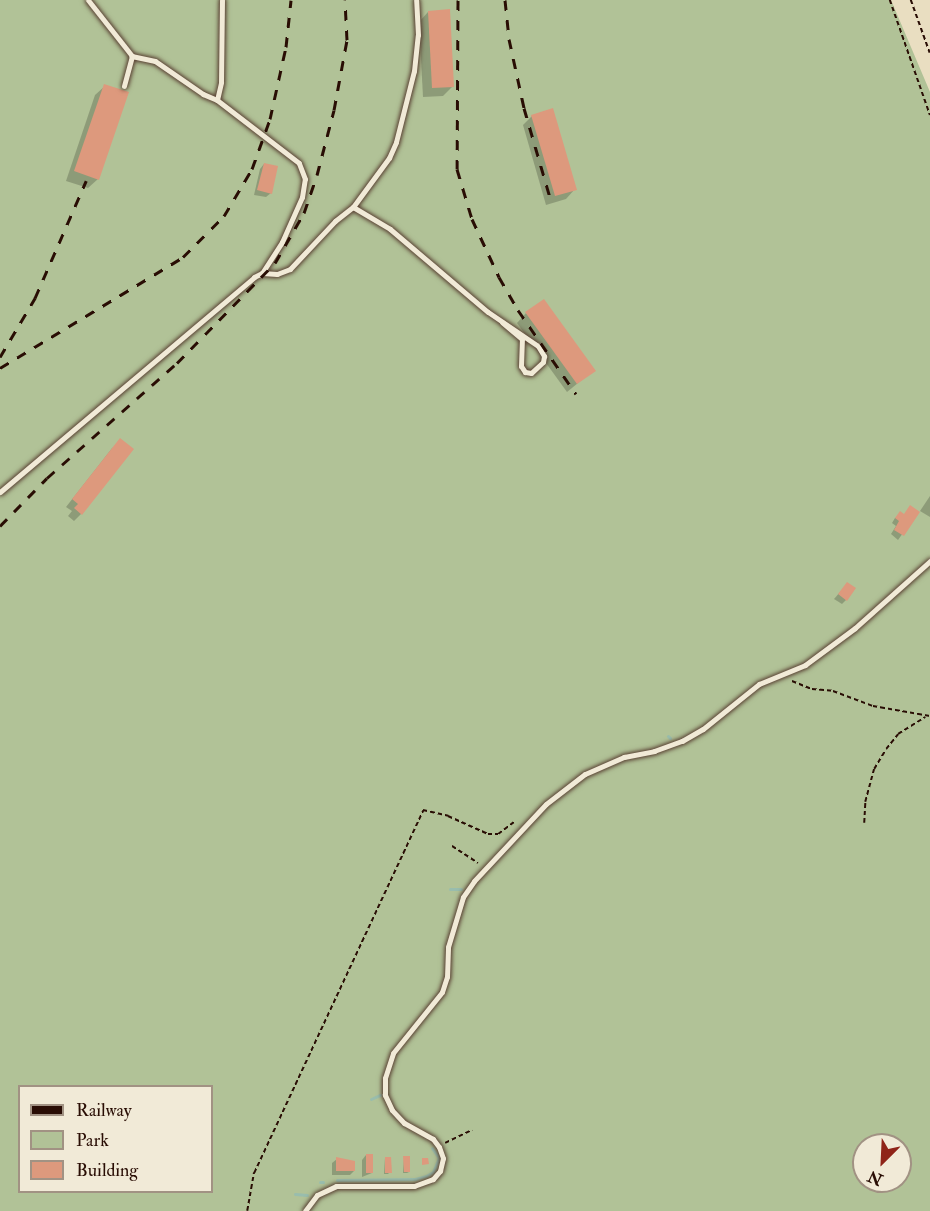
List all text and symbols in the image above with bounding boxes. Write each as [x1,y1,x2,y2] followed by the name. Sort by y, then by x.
[18,1085,213,1193] legend
[76,1099,132,1122] text: Railway
[76,1129,109,1152] text: Park
[852,1133,912,1193] north arrow
[76,1159,138,1182] text: Building
[865,1166,886,1190] text: N

